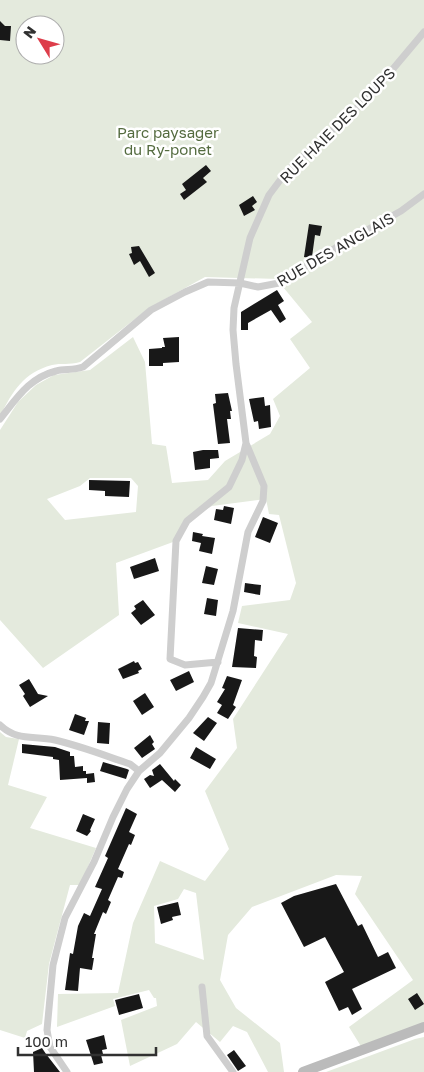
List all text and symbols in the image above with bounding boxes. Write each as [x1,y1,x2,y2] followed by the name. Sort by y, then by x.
[15,15,65,65] north arrow
[19,23,39,41] text: N
[276,64,398,186] street label: RUE HAIE DES LOUPS
[117,123,219,158] park label: Parc paysager du Ry-ponet
[273,208,397,290] street label: RUE DES ANGLAIS
[18,1024,155,1056] scale bar
[25,1032,68,1050] text: 100 m

